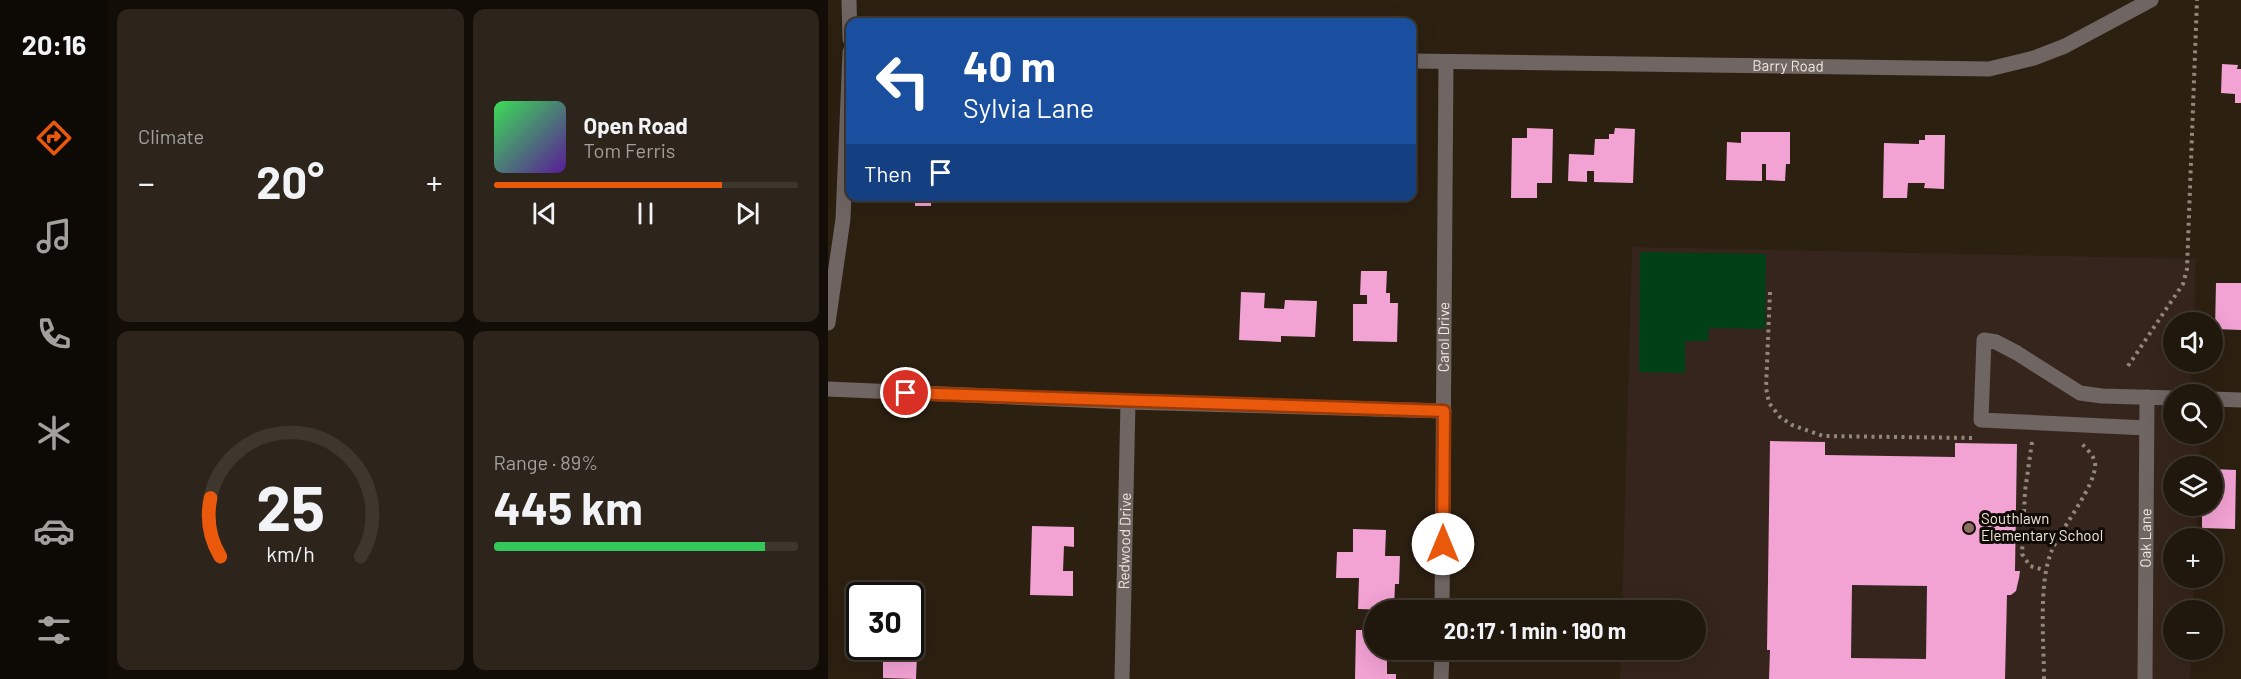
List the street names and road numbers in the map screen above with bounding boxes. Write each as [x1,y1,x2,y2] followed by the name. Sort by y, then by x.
[1752,56,1824,75] street label: Barry Road
[1434,302,1452,372] street label: Carol Drive
[1114,492,1134,590] street label: Redwood Drive
[2136,508,2154,568] street label: Oak Lane

